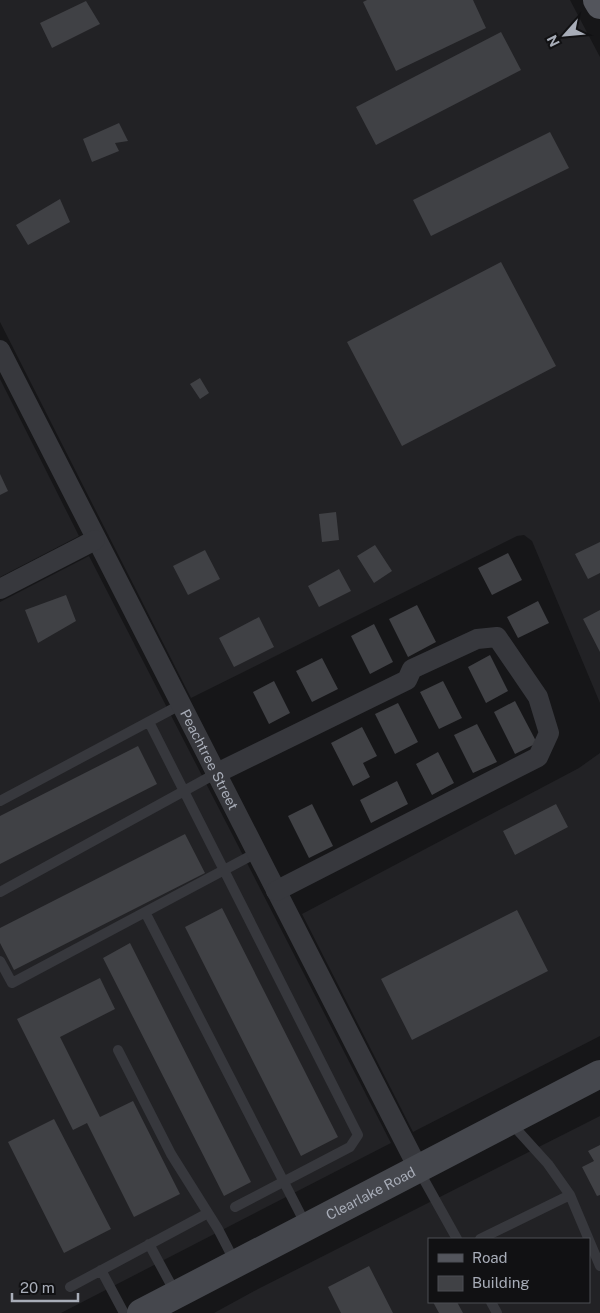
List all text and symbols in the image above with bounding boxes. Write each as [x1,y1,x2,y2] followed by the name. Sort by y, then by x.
[540,10,590,60] north arrow
[544,32,563,49] text: N
[177,707,242,813] street label: Peachtree Street
[323,1164,418,1223] street label: Clearlake Road
[428,1238,590,1303] legend
[472,1249,508,1266] text: Road
[12,1270,79,1302] scale bar
[472,1274,530,1291] text: Building
[20,1279,55,1296] text: 20 m

